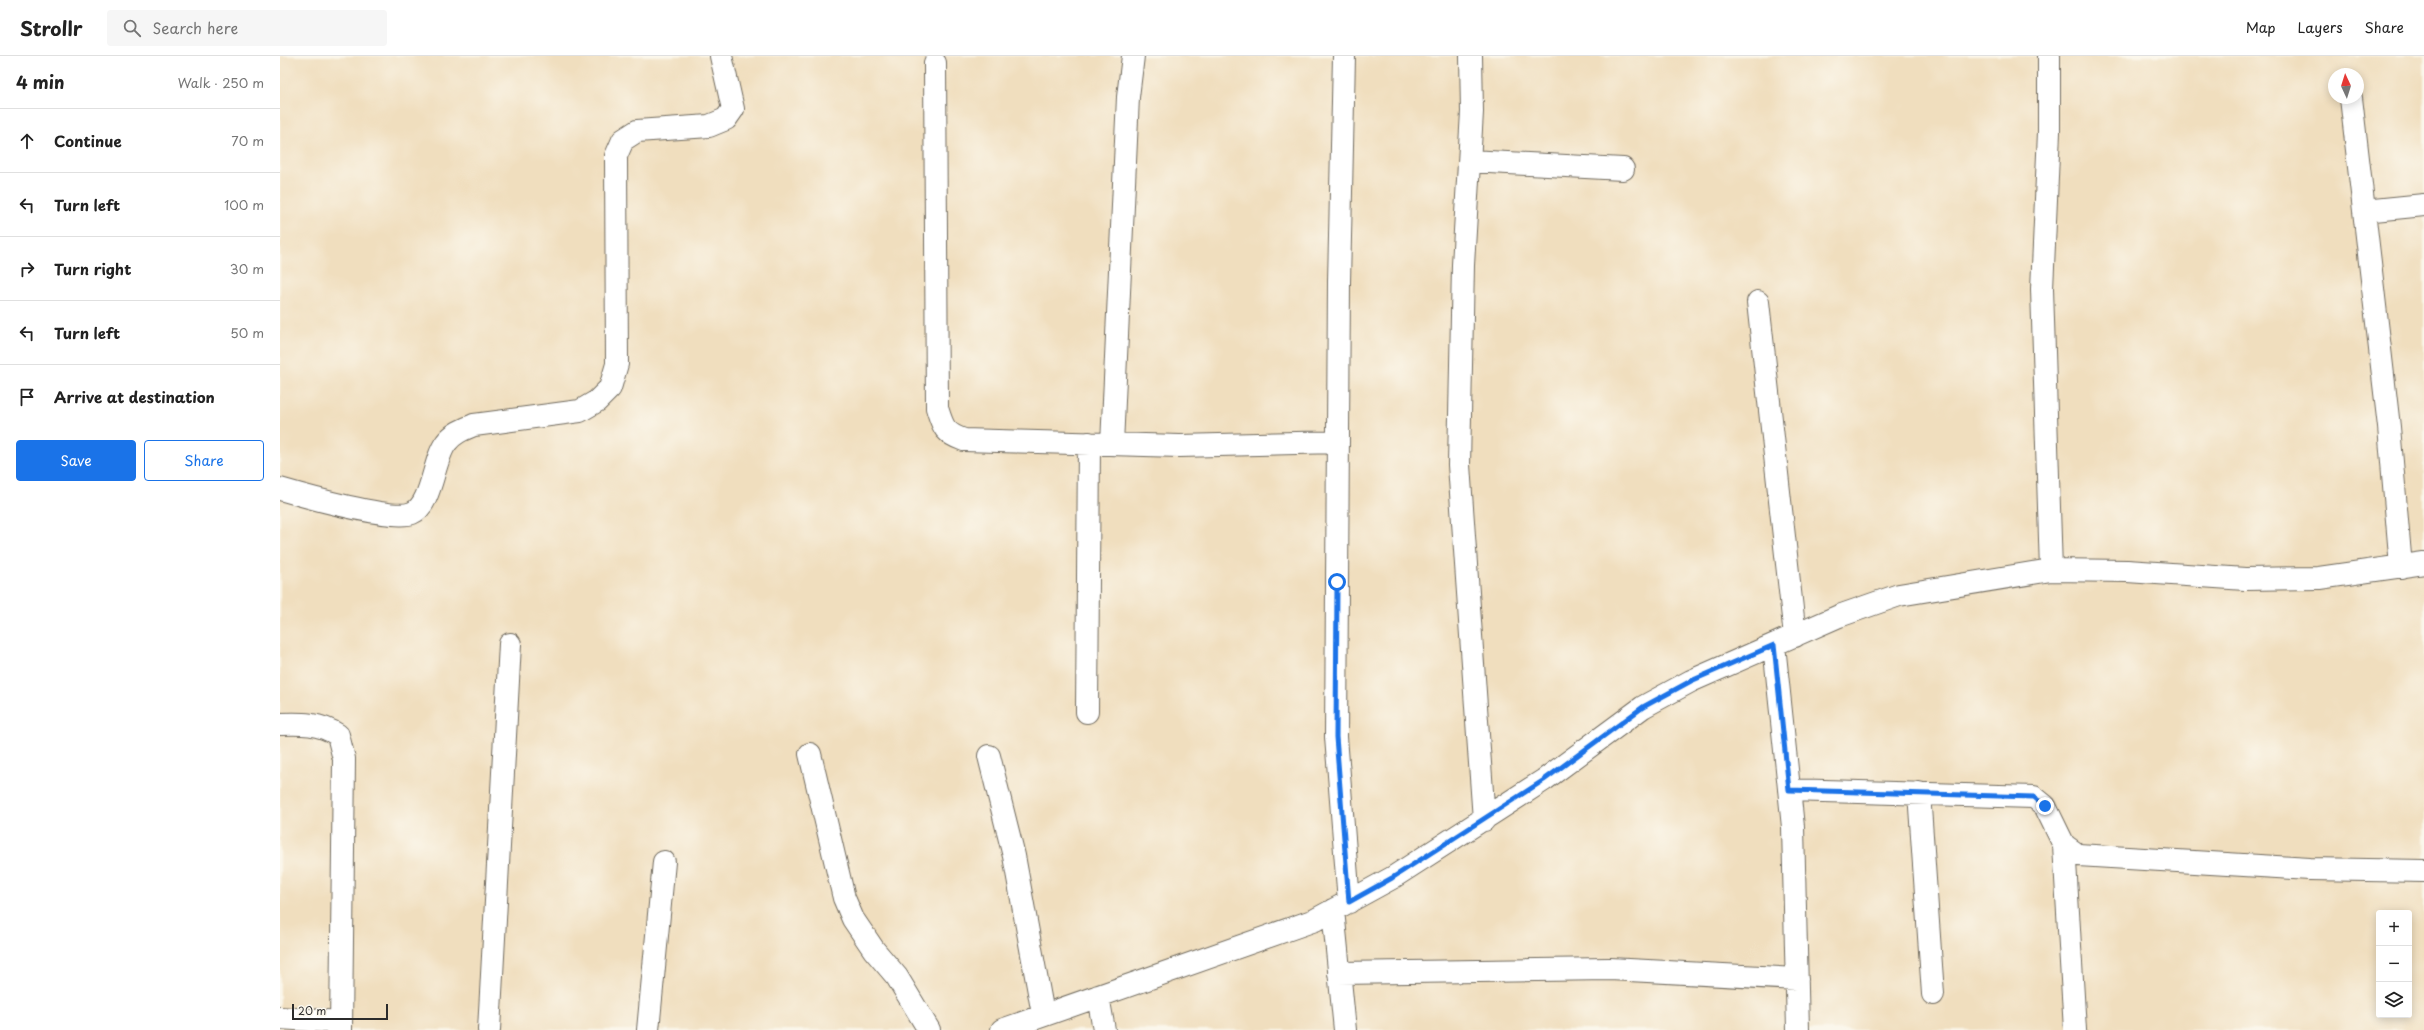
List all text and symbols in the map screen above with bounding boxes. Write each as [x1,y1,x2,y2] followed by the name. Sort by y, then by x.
[107,10,387,46] search box
[20,14,83,42] text: Strollr
[153,16,238,39] text: Search here
[121,17,143,39] icon: search
[2246,17,2276,38] text: Map
[2298,17,2343,38] text: Layers
[2365,17,2404,38] text: Share
[2328,68,2364,104] north arrow
[16,69,64,95] text: 4 min
[178,73,264,92] text: Walk · 250 m
[54,129,122,152] text: Continue
[16,130,38,152] icon: ahead
[231,131,264,150] text: 70 m
[54,193,120,216] text: Turn left
[16,194,38,216] icon: left
[224,195,264,214] text: 100 m
[54,257,131,280] text: Turn right
[16,258,38,280] icon: right
[230,259,264,278] text: 30 m
[54,321,120,344] text: Turn left
[16,322,38,344] icon: left
[230,323,264,342] text: 50 m
[54,385,215,408] text: Arrive at destination
[16,386,38,408] icon: arrive
[16,440,136,481] button: Save
[144,440,264,481] button: Share
[1328,573,1346,591] route start
[2036,797,2054,815] route end
[2376,910,2412,1018] map controls
[2376,910,2412,946] button: +
[2376,946,2412,982] button: −
[2376,982,2412,1018] button: layers
[292,1002,388,1021] scale bar
[298,1002,326,1019] text: 20 m

